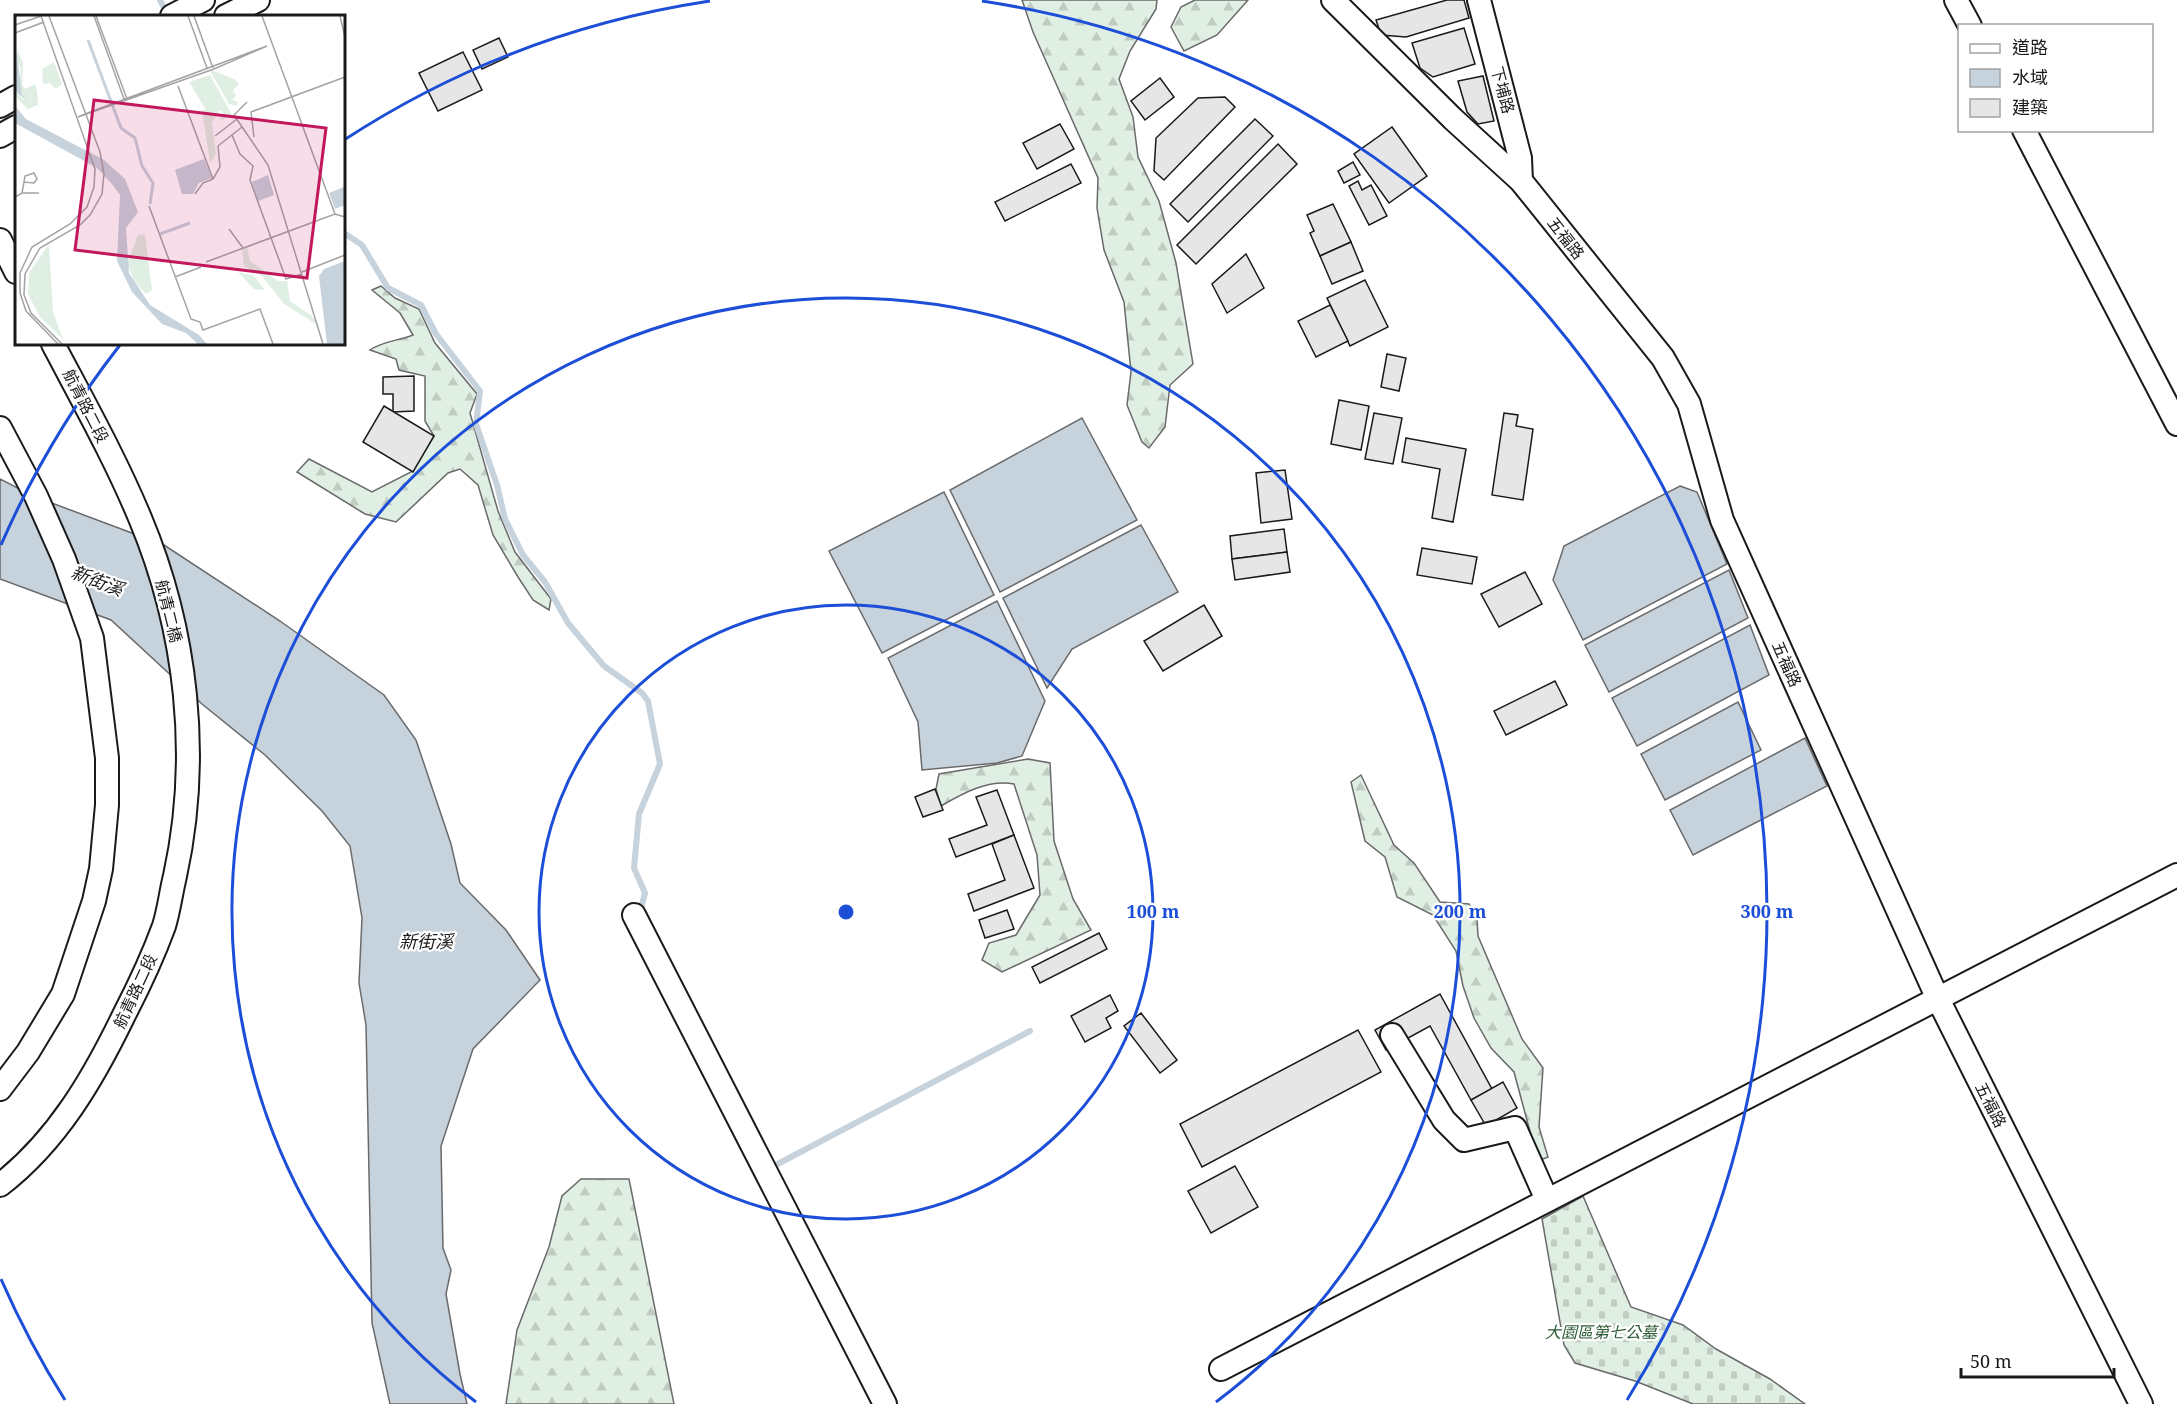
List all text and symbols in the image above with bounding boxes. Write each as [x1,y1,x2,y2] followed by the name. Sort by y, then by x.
[15,15,345,345] inset map
[1958,24,2153,132] legend
[2012,35,2048,59] text: 道路
[1486,64,1520,116] street label: 下埔路
[2012,65,2048,89] text: 水域
[2012,95,2048,119] text: 建築
[1543,212,1589,264] street label: 五福路
[58,365,114,447] street label: 航青路二段
[68,559,130,602] water label: 新街溪
[151,577,187,645] street label: 航青二橋
[1767,638,1807,690] street label: 五福路
[1127,899,1180,923] text: 100 m
[1434,899,1487,923] text: 200 m
[1741,899,1794,923] text: 300 m
[836,902,856,922] centre of rings
[399,929,456,953] water label: 新街溪
[108,950,162,1032] street label: 航青路二段
[1970,1079,2012,1131] street label: 五福路
[1545,1321,1660,1343] park label: 大園區第七公墓
[1961,1341,2114,1379] scale bar
[1970,1349,2012,1373] text: 50 m

